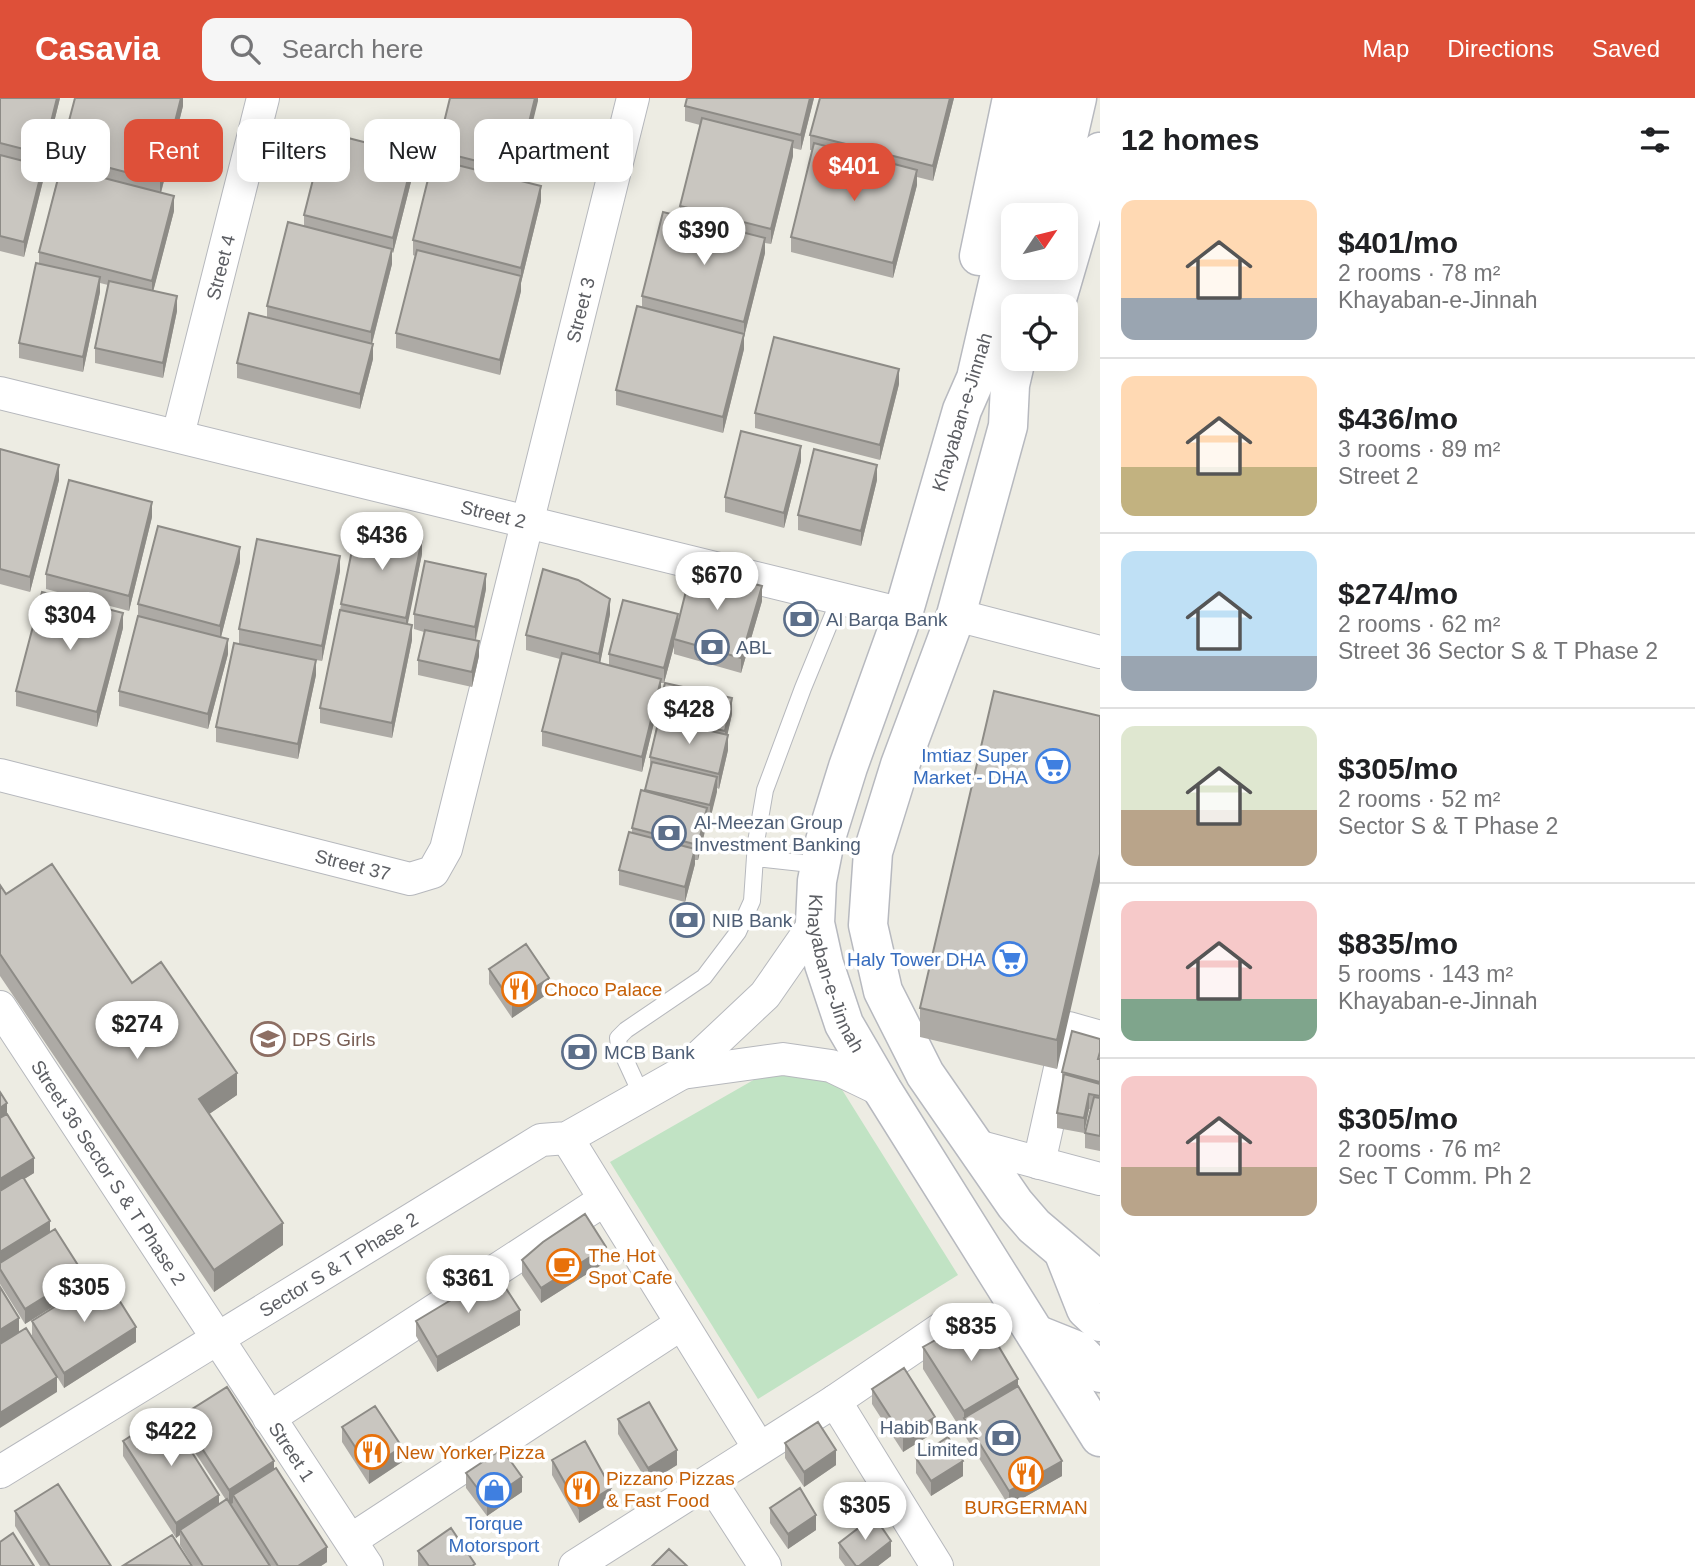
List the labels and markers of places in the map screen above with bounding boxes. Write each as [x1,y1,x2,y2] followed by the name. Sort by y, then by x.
[813,144,895,203] pin: $401
[663,208,745,267] pin: $390
[341,512,423,572] pin: $436
[676,552,758,612] pin: $670
[29,592,111,652] pin: $304
[782,600,820,638] bank icon: Al Barqa Bank
[826,609,948,630] place label: Al Barqa Bank
[693,628,731,666] bank icon: ABL
[736,637,772,658] place label: ABL
[648,686,730,746] pin: $428
[913,745,1029,788] place label: Imtiaz Super Market - DHA
[1034,747,1072,785] supermarket icon: Imtiaz Super Market - DHA
[694,812,861,855] place label: Al-Meezan Group Investment Banking
[650,814,688,852] bank icon: Al-Meezan Group Investment Banking
[668,901,706,939] bank icon: NIB Bank
[712,910,793,931] place label: NIB Bank
[991,940,1029,978] supermarket icon: Haly Tower DHA
[847,949,986,970] place label: Haly Tower DHA
[500,970,538,1008] restaurant icon: Choco Palace
[544,979,662,1000] place label: Choco Palace
[96,1002,178,1061] pin: $274
[249,1020,287,1058] school or university icon: DPS Girls
[292,1029,375,1050] place label: DPS Girls
[560,1033,598,1071] bank icon: MCB Bank
[604,1042,695,1063] place label: MCB Bank
[588,1245,673,1288] place label: The Hot Spot Cafe
[545,1247,583,1285] cafe icon: The Hot Spot Cafe
[427,1256,509,1315] pin: $361
[43,1264,125,1324] pin: $305
[930,1304,1012,1363] pin: $835
[130,1408,212,1468] pin: $422
[880,1417,978,1460] place label: Habib Bank Limited
[984,1419,1022,1457] bank icon: Habib Bank Limited
[353,1433,391,1471] restaurant icon: New Yorker Pizza
[396,1442,545,1463] place label: New Yorker Pizza
[1007,1455,1045,1493] restaurant icon: BURGERMAN
[606,1468,735,1511] place label: Pizzano Pizzas & Fast Food
[563,1470,601,1508] restaurant icon: Pizzano Pizzas & Fast Food
[475,1471,513,1509] shop icon: Torque Motorsport
[824,1482,906,1542] pin: $305
[964,1497,1088,1518] place label: BURGERMAN
[449,1513,540,1556] place label: Torque Motorsport

